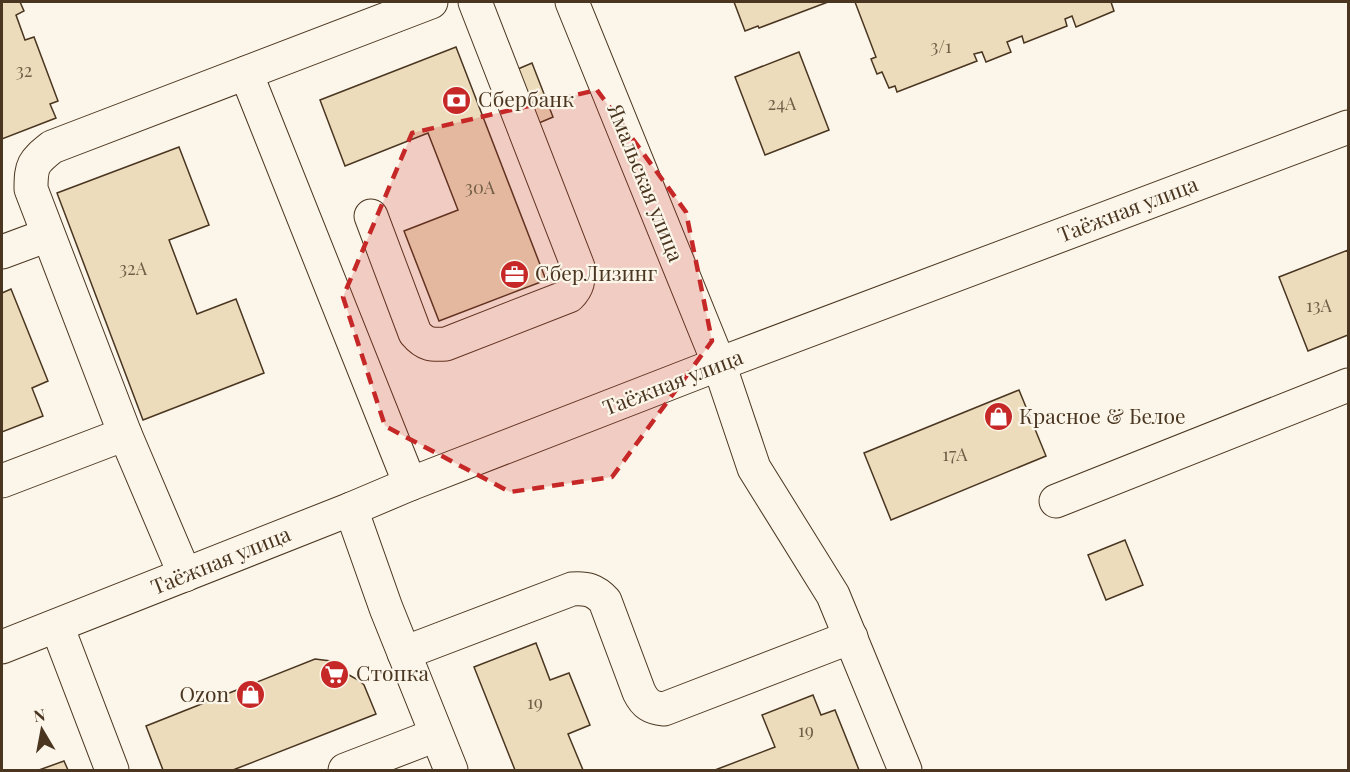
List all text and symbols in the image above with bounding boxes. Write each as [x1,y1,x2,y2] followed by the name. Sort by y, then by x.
[930,34,952,58] house number: 3/1
[16,58,32,82] house number: 32
[441,84,473,116] bank icon: Сбербанк
[478,84,574,112] place label: Сбербанк
[768,91,797,115] house number: 24А
[602,98,691,266] street label: Ямальская улица
[1053,168,1202,248] street label: Таёжная улица
[465,175,496,199] house number: 30А
[119,256,148,280] house number: 32А
[498,258,530,290] office icon: СберЛизинг
[535,258,657,286] place label: СберЛизинг
[1306,293,1333,317] house number: 13А
[598,341,747,421] street label: Таёжная улица
[982,401,1014,433] shop icon: Красное & Белое
[1019,401,1186,429] place label: Красное & Белое
[942,442,968,466] house number: 17А
[146,518,295,600] street label: Таёжная улица
[319,658,351,690] supermarket icon: Стопка
[356,658,429,686] place label: Стопка
[179,679,229,707] place label: Ozon
[234,679,266,711] shop icon: Ozon
[527,690,543,714] house number: 19
[12,700,72,760] north arrow
[32,703,47,726] text: N
[798,718,814,742] house number: 19

